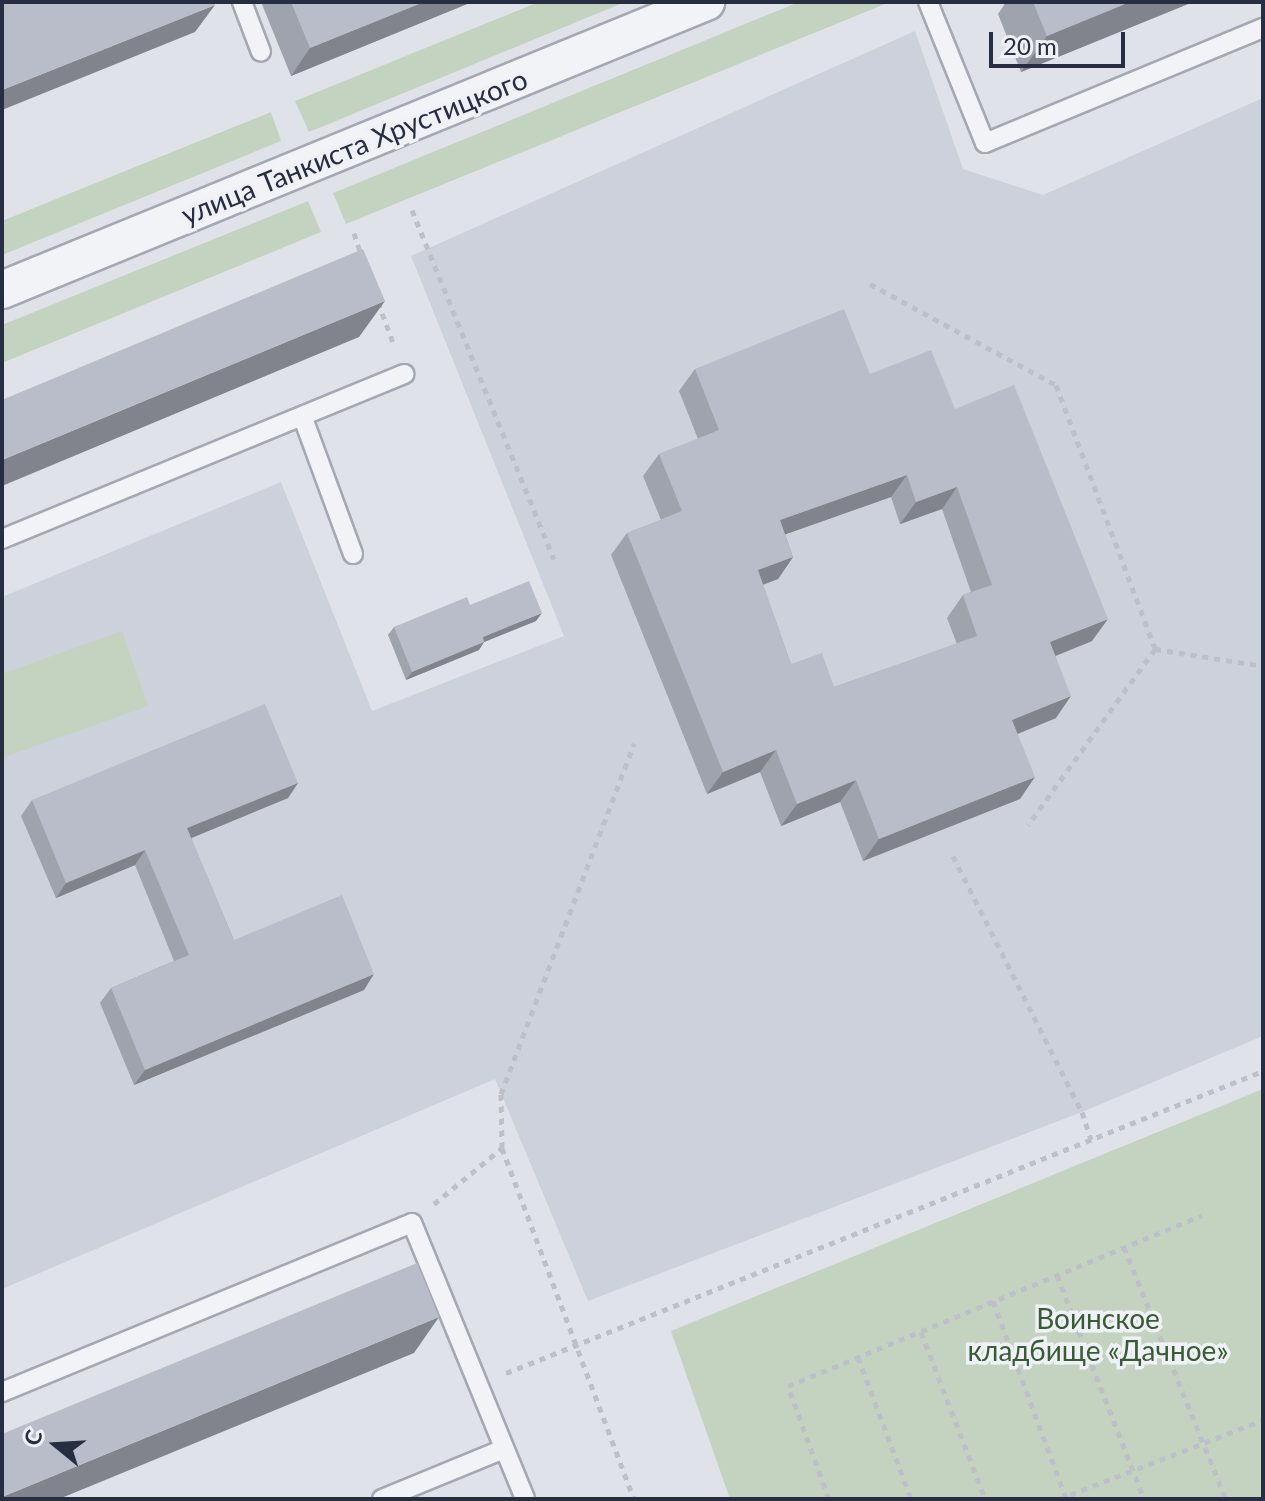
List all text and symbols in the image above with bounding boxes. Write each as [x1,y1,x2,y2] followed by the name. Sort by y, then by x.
[993,16,1129,66] scale bar
[1003,31,1057,60] text: 20 m
[176,61,532,231] street label: улица Танкиста Хрустицкого
[968,1301,1228,1367] park label: Воинское кладбище «Дачное»
[16,1405,96,1485] north arrow
[18,1426,48,1449] text: С

